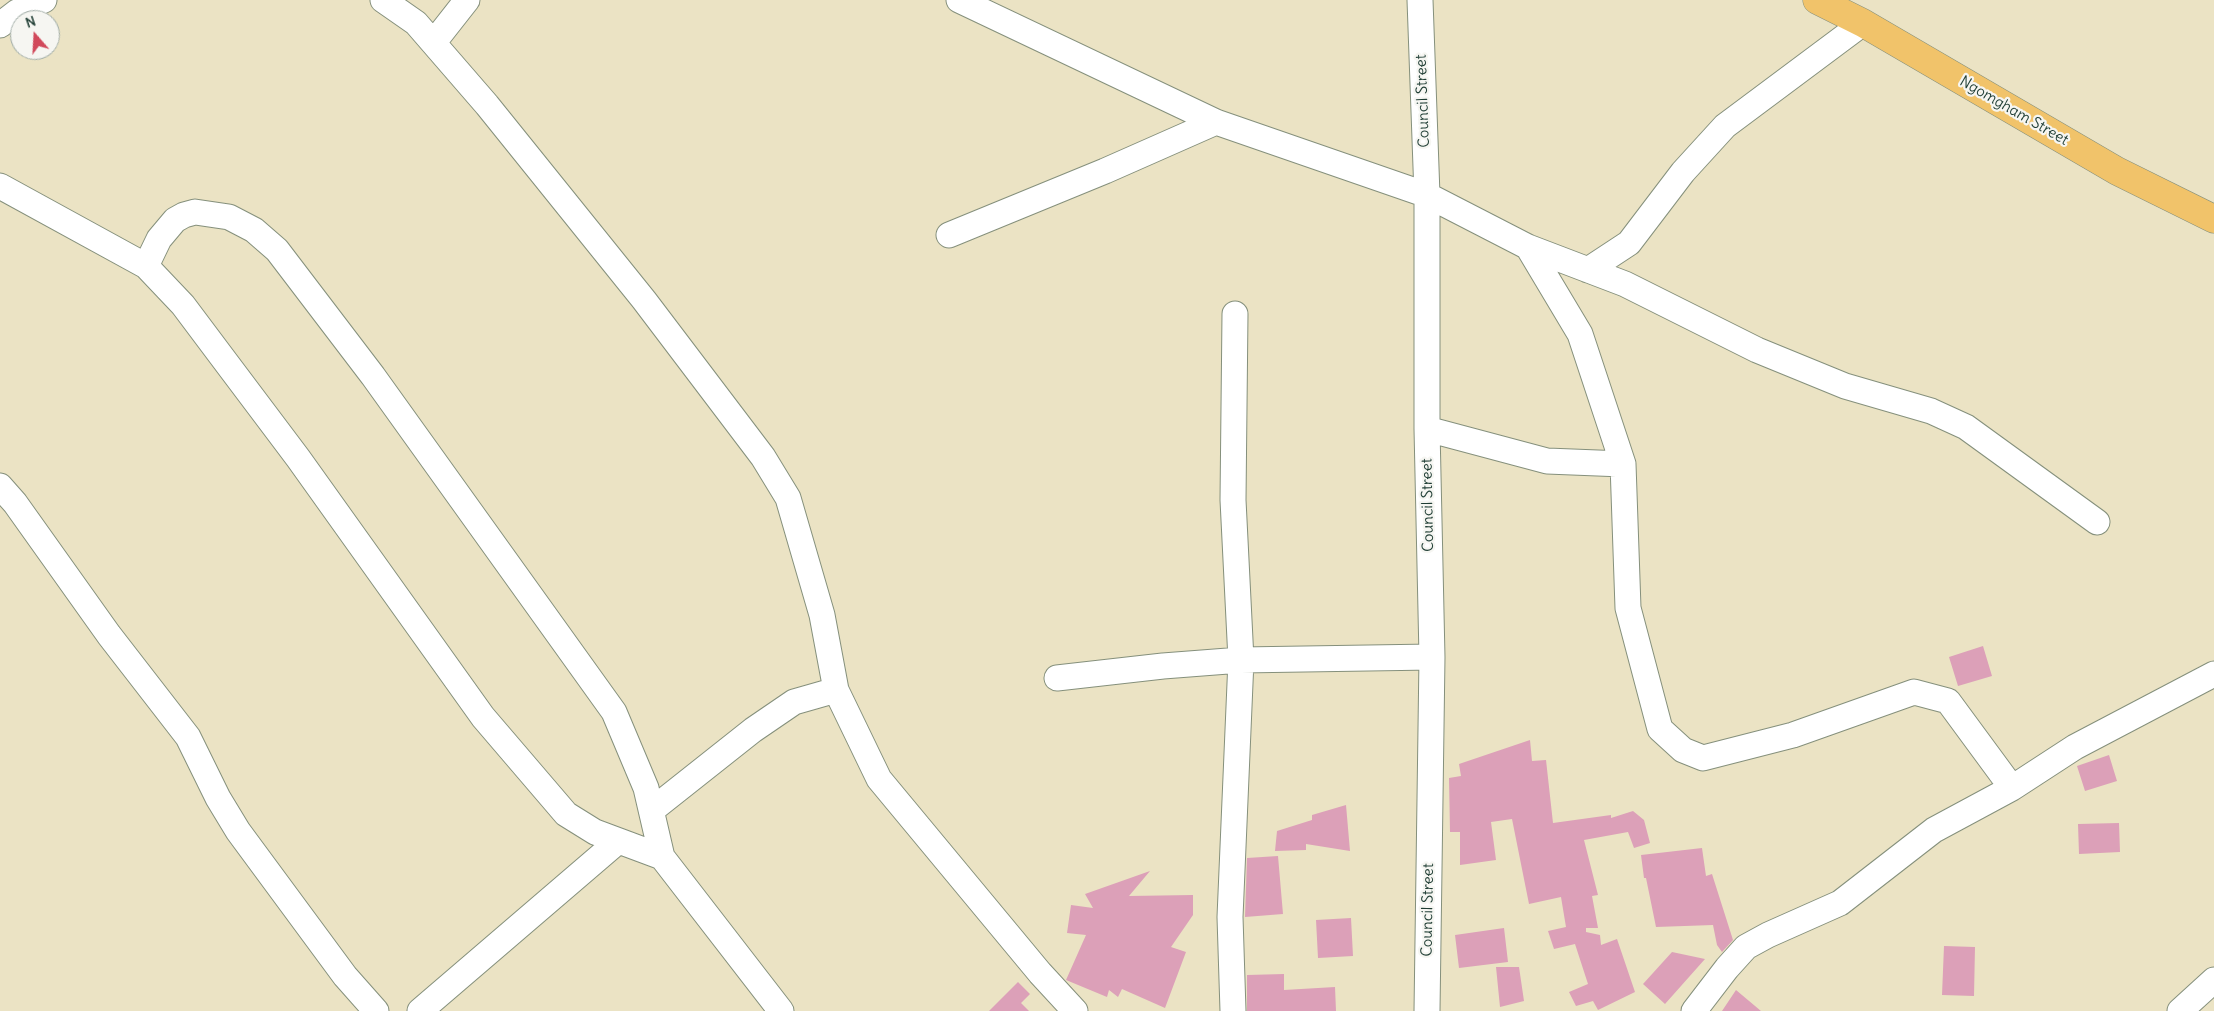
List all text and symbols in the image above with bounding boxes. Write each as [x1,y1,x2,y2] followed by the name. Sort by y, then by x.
[10,10,60,60] north arrow
[23,12,38,32] text: N
[1412,54,1434,148] street label: Council Street
[1956,73,2072,149] street label: Ngomgham Street
[1418,458,1438,552] street label: Council Street
[1418,863,1438,957] street label: Council Street

